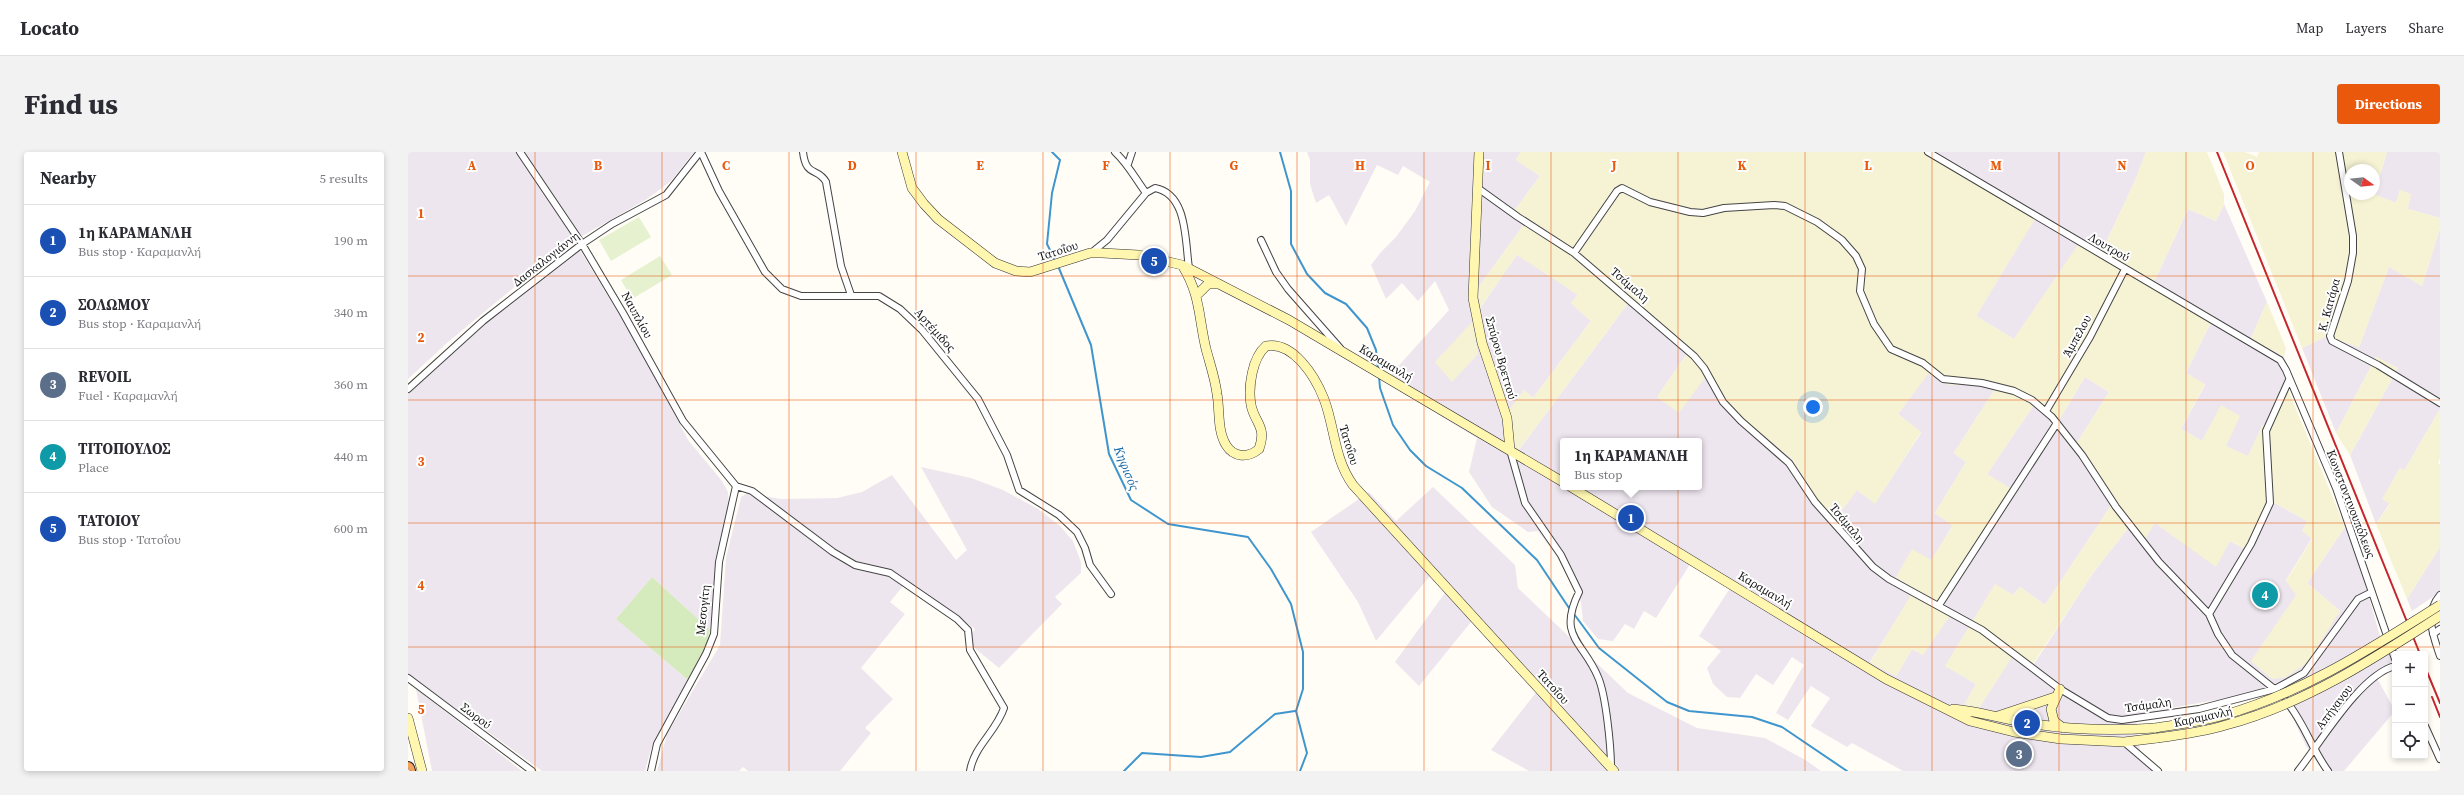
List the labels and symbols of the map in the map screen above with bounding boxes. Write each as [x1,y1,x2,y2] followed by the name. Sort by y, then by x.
[468,157,477,174] text: A
[594,157,603,174] text: B
[722,157,730,174] text: C
[847,157,857,174] text: D
[976,157,984,174] text: E
[1102,157,1110,174] text: F
[1230,157,1239,174] text: G
[1355,157,1365,174] text: H
[1485,157,1491,174] text: I
[1610,157,1617,174] text: J
[1737,157,1747,174] text: K
[1864,157,1872,174] text: L
[1990,157,2002,174] text: M
[2117,157,2127,174] text: N
[2245,157,2255,174] text: O
[2344,164,2380,200] north arrow
[417,205,425,222] text: 1
[509,228,583,290] street label: Δασκαλογιάννη
[2086,229,2132,265] street label: Λουτρού
[1036,237,1080,265] street label: Τατοΐου
[1141,246,1167,276] pin: 5
[1607,264,1653,306] street label: Τσάμαλη
[2314,276,2344,333] street label: Κ. Κατάρα
[618,289,656,341] street label: Ναυπλίου
[911,305,959,356] street label: Αρτέμιδος
[2059,312,2095,360] street label: Άμπελου
[1482,315,1520,401] street label: Σπύρου Βρεττού
[417,329,425,346] text: 2
[1356,341,1416,385] street label: Καραμανλή
[1803,397,1823,417] your location
[1335,423,1363,467] street label: Τατοΐου
[1110,443,1143,493] water label: Κηφισός
[2323,447,2379,561] street label: Κωνσταντινουπόλεως
[417,453,425,470] text: 3
[1826,500,1868,546] street label: Τσάμαλη
[1618,503,1644,533] pin: 1
[1735,568,1795,612] street label: Καραμανλή
[417,577,425,594] text: 4
[2252,580,2278,610] pin: 4
[692,584,714,636] street label: Μεσογίτη
[1533,666,1573,708] street label: Τατοΐου
[2312,681,2356,733] street label: Απήγανου
[2124,694,2172,716] street label: Τσάμαλη
[457,699,495,733] street label: Σωρού
[417,701,425,718] text: 5
[2172,703,2234,731] street label: Καραμανλή
[2014,708,2040,738] pin: 2
[2006,739,2032,769] pin: 3

